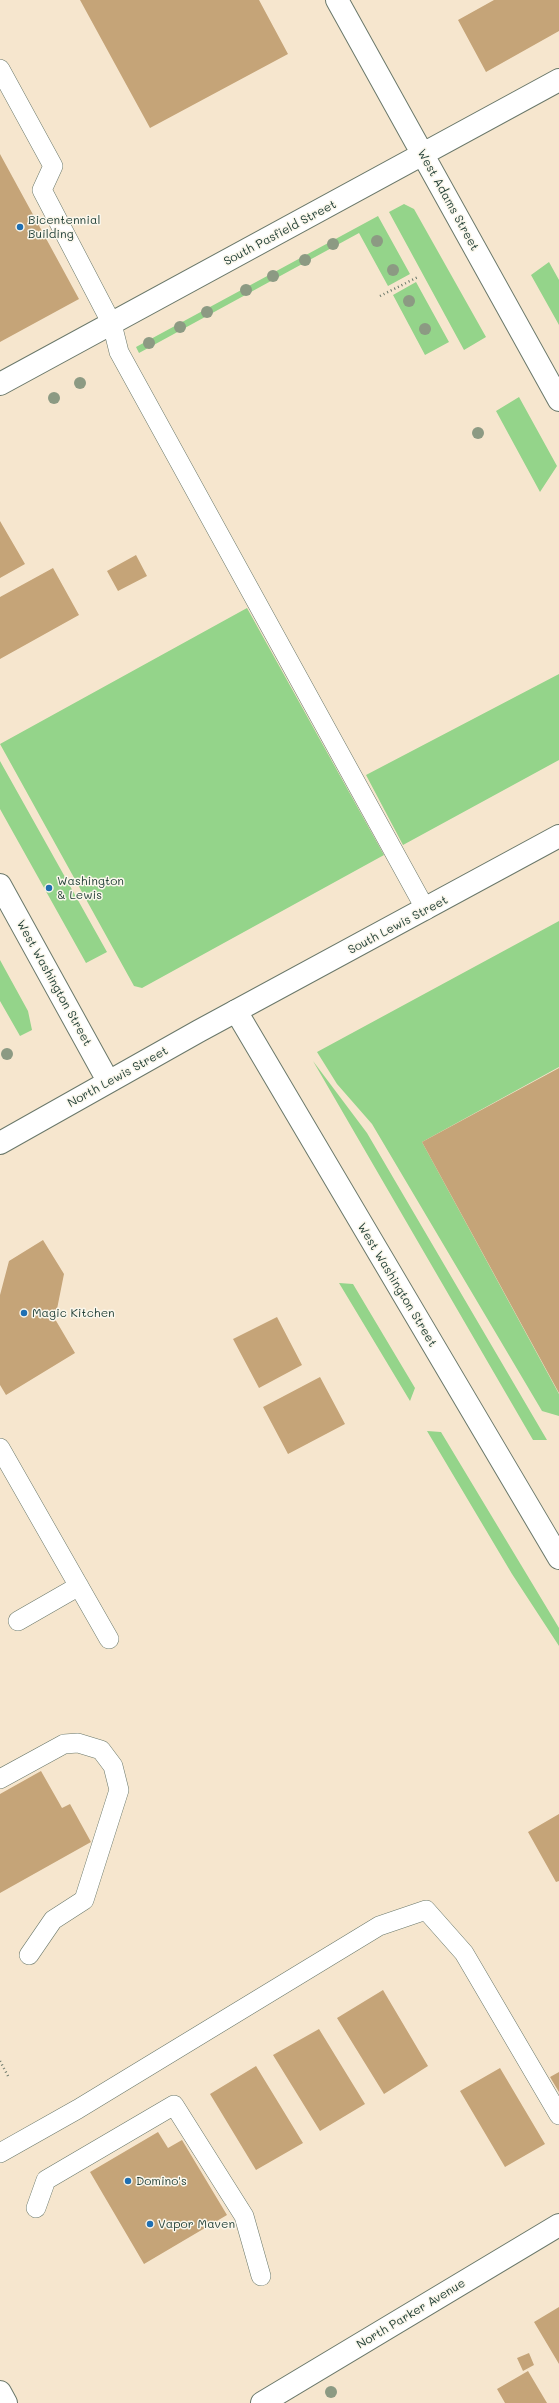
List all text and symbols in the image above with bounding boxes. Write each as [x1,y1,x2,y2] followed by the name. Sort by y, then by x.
[414,147,482,253] street label: West Adams Street
[221,197,339,269] street label: South Pasfield Street
[28,213,100,241] place label: Bicentennial Building
[15,222,25,232] marker: Bicentennial Building
[57,874,124,902] place label: Washington & Lewis
[44,883,54,893] marker: Washington & Lewis
[346,893,450,957] street label: South Lewis Street
[13,917,95,1049] street label: West Washington Street
[65,1043,171,1111] street label: North Lewis Street
[354,1220,440,1350] street label: West Washington Street
[32,1306,115,1320] place label: Magic Kitchen
[19,1308,29,1318] marker: Magic Kitchen
[136,2174,187,2188] place label: Domino's
[123,2176,133,2186] marker: Domino's
[158,2217,235,2231] place label: Vapor Maven
[145,2219,155,2229] marker: Vapor Maven
[354,2276,468,2352] street label: North Parker Avenue

